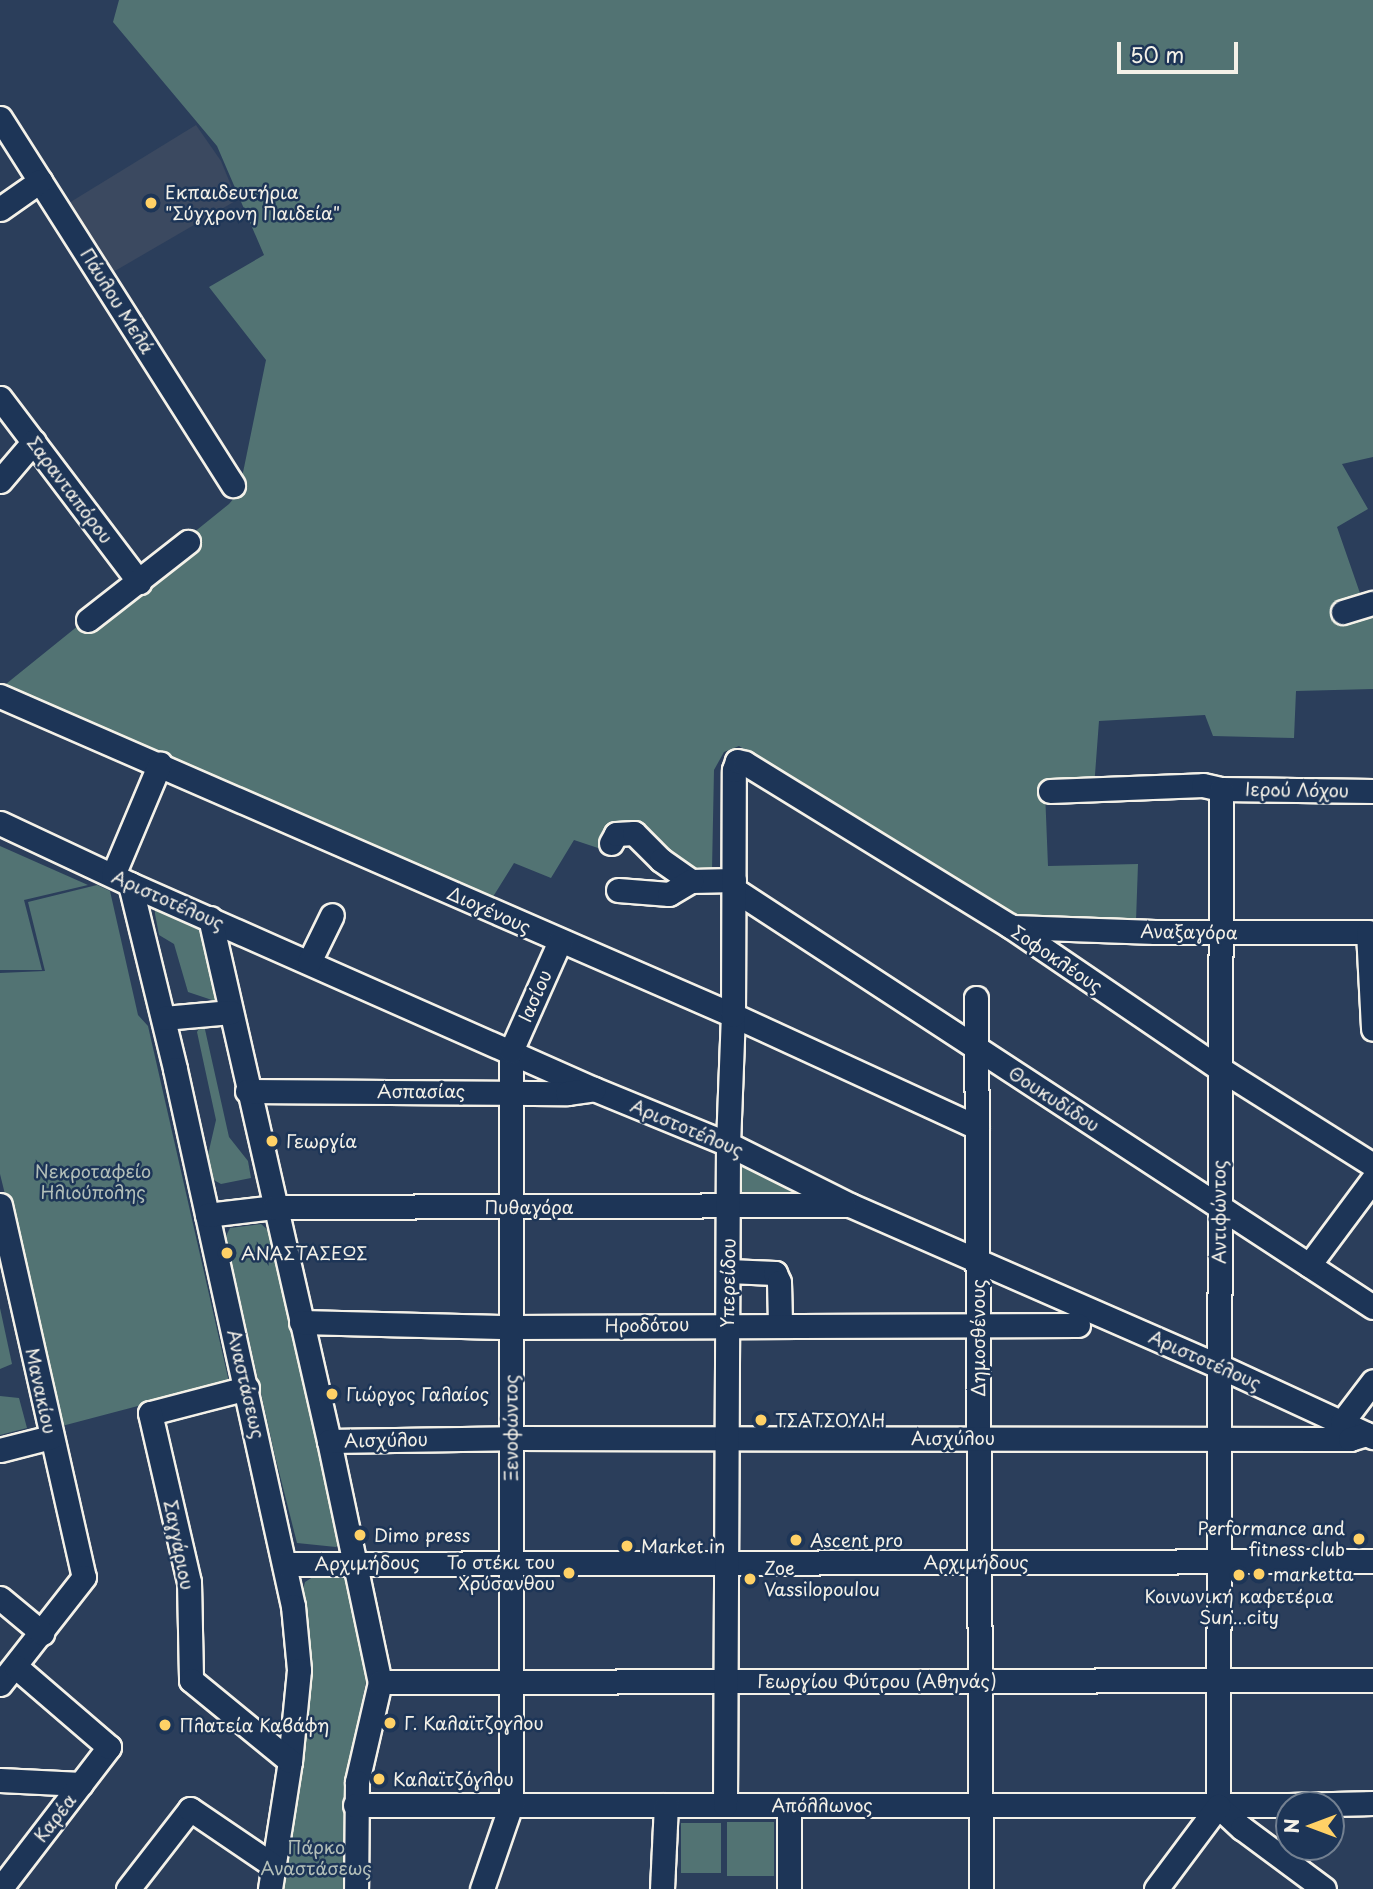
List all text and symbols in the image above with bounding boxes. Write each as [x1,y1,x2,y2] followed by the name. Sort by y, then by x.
[1121,28,1242,72] scale bar
[1130,38,1184,70] text: 50 m
[165,182,340,224] place label: Εκπαιδευτήρια "Σύγχρονη Παιδεία"
[143,195,159,211] marker: Εκπαιδευτήρια "Σύγχρονη Παιδεία"
[76,244,158,358] street label: Πάυλου Μελά
[23,432,117,548] street label: Σαρανταπόρου
[1245,778,1349,802] street label: Ιερού Λόχου
[109,866,227,934] street label: Αριστοτέλους
[444,882,534,938] street label: Διογένους
[1140,920,1238,944] street label: Αναξαγόρα
[1007,921,1107,997] street label: Σοφοκλέους
[514,966,556,1026] street label: Ιασίου
[1005,1062,1103,1136] street label: Θουκυδίδου
[377,1080,465,1102] street label: Ασπασίας
[627,1095,747,1161] street label: Αριστοτέλους
[286,1130,357,1152] place label: Γεωργία
[264,1133,280,1149] marker: Γεωργία
[1208,1160,1230,1264] street label: Αντιφώντος
[35,1161,151,1204] park label: Νεκροταφείο Ηλιούπολης
[484,1196,574,1218] street label: Πυθαγόρα
[716,1238,740,1328] street label: Υπερείδου
[241,1242,367,1264] place label: ΑΝΑΣΤΑΣΕΩΣ
[219,1245,235,1261] marker: ΑΝΑΣΤΑΣΕΩΣ
[967,1279,989,1397] street label: Δημοσθένους
[605,1313,689,1337] street label: Ηροδότου
[1146,1326,1264,1394] street label: Αριστοτέλους
[223,1327,269,1441] street label: Αναστάσεως
[21,1346,61,1436] street label: Μανακίου
[500,1375,522,1481] street label: Ξενοφώντος
[346,1383,489,1405] place label: Γιώργος Γαλαίος
[324,1386,340,1402] marker: Γιώργος Γαλαίος
[775,1409,885,1431] place label: ΤΣΑΤΣΟΥΛΗ
[753,1412,769,1428] marker: ΤΣΑΤΣΟΥΛΗ
[911,1427,995,1449] street label: Αισχύλου
[344,1428,428,1452] street label: Αισχύλου
[160,1498,198,1592] street label: Σαγγάριου
[1197,1518,1345,1560] place label: Performance and fitness club
[374,1524,471,1546] place label: Dimo press
[352,1527,368,1543] marker: Dimo press
[810,1529,903,1551] place label: Ascent pro
[1351,1531,1367,1547] marker: Performance and fitness club
[788,1532,804,1548] marker: Ascent pro
[641,1535,726,1557] place label: Market in
[619,1538,635,1554] marker: Market in
[314,1551,420,1575] street label: Αρχιμήδους
[923,1551,1029,1573] street label: Αρχιμήδους
[447,1552,555,1594] place label: Το στέκι του Χρύσανθου
[764,1558,880,1600] place label: Zoe Vassilopoulou
[1273,1563,1354,1585] place label: marketta
[561,1565,577,1581] marker: Το στέκι του Χρύσανθου
[1251,1566,1267,1582] marker: marketta
[1231,1567,1247,1583] marker: Κοινωνική καφετέρια Sun...city
[742,1571,758,1587] marker: Zoe Vassilopoulou
[1144,1586,1334,1628] place label: Κοινωνική καφετέρια Sun...city
[757,1670,997,1692] street label: Γεωργίου Φύτρου (Αθηνάς)
[404,1712,544,1734] place label: Γ. Καλαϊτζογλου
[179,1714,329,1736] place label: Πλατεία Καβάφη
[382,1715,398,1731] marker: Γ. Καλαϊτζογλου
[157,1717,173,1733] marker: Πλατεία Καβάφη
[393,1768,514,1790] place label: Καλαϊτζόγλου
[371,1771,387,1787] marker: Καλαϊτζόγλου
[30,1790,80,1846] street label: Καρέα
[1275,1791,1345,1861] north arrow
[771,1794,873,1816] street label: Απόλλωνος
[1277,1818,1305,1834] text: N
[260,1837,372,1880] park label: Πάρκο Αναστάσεως

